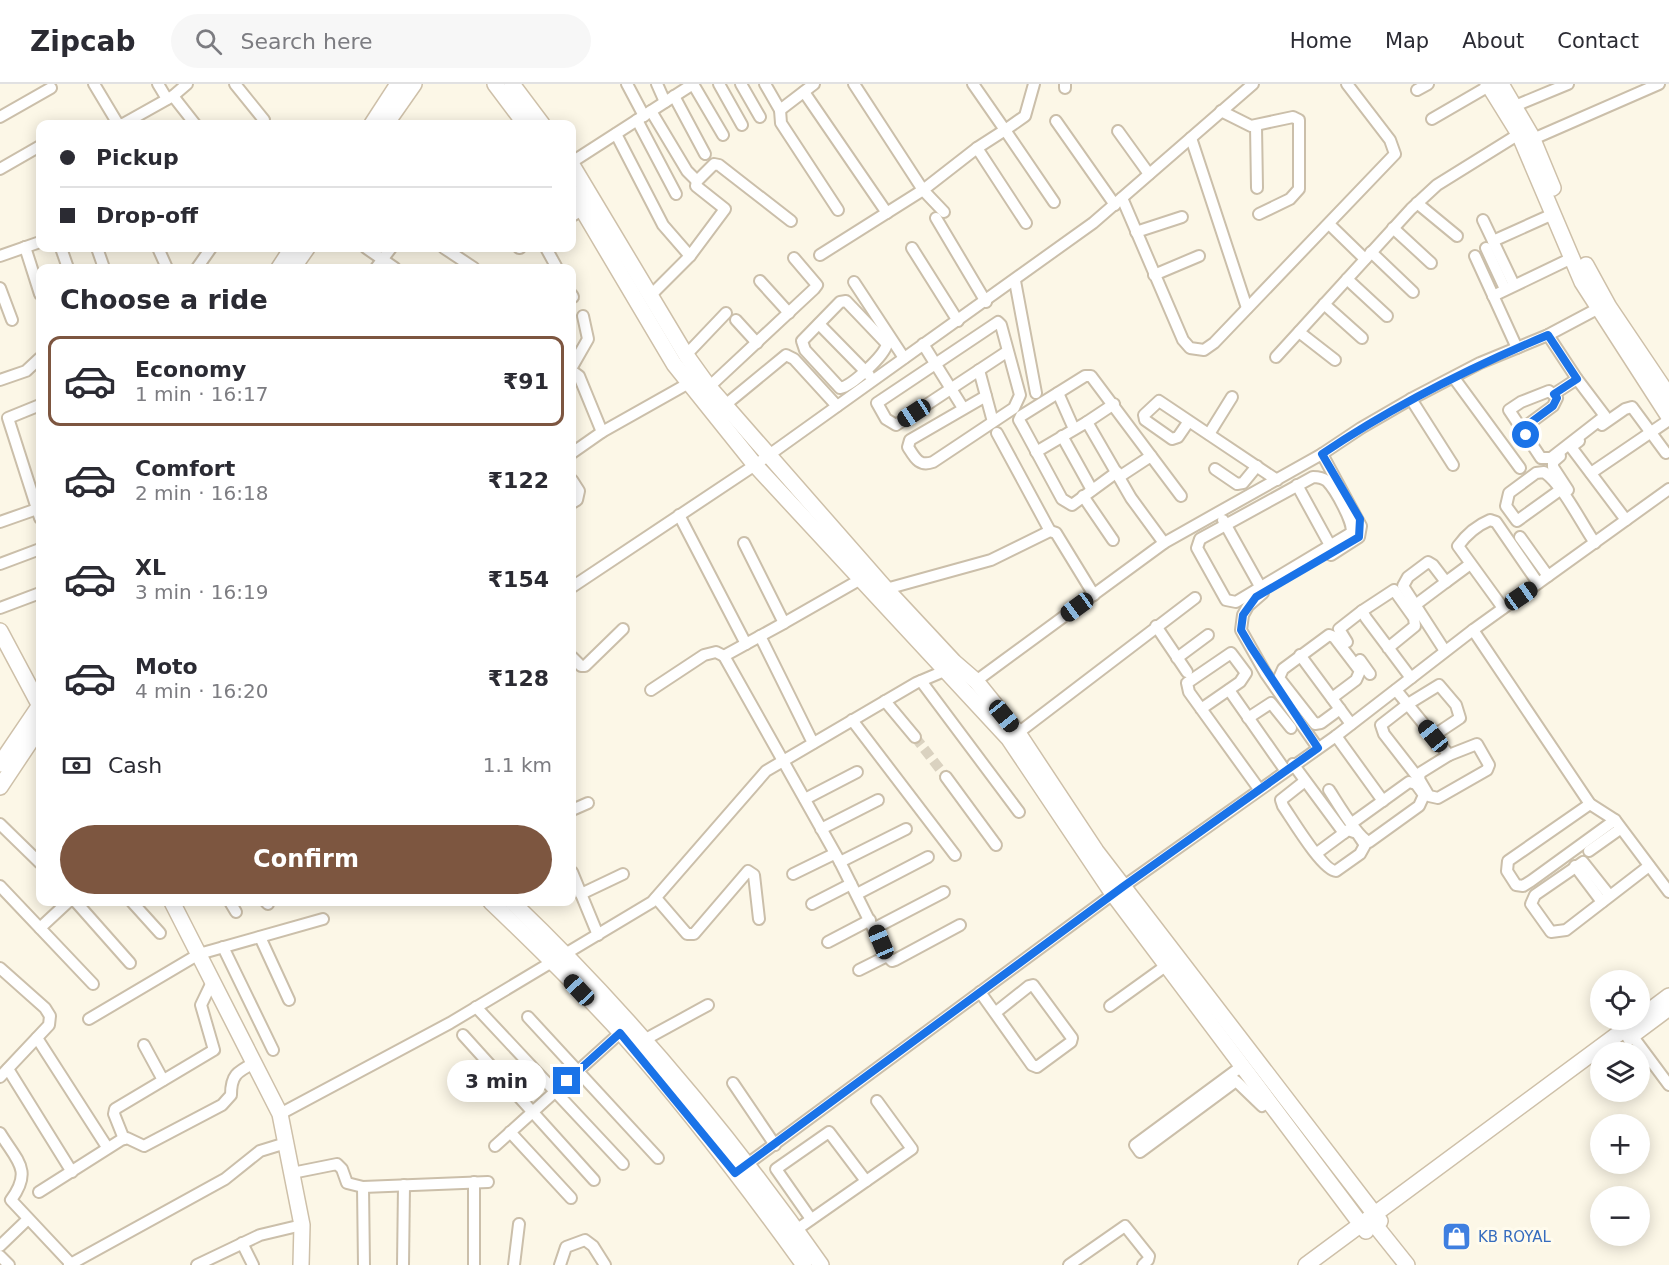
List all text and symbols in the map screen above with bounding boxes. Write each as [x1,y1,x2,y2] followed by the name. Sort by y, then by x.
[171,14,591,68] search box
[30,25,135,58] text: Zipcab
[192,25,225,58] icon: search
[240,29,373,54] text: Search here
[1290,29,1352,53] text: Home
[1385,29,1429,53] text: Map
[1462,29,1524,53] text: About
[1557,29,1639,53] text: Contact
[96,145,179,170] text: Pickup
[96,203,198,228] text: Drop-off
[60,284,268,315] text: Choose a ride
[63,354,117,408] icon: car
[135,357,246,382] text: Economy
[503,369,549,394] text: ₹91
[135,382,269,406] text: 1 min · 16:17
[894,396,934,430] car
[1512,421,1539,448] route start
[63,453,117,507] icon: car
[135,456,235,481] text: Comfort
[488,468,549,493] text: ₹122
[135,481,269,505] text: 2 min · 16:18
[63,552,117,606] icon: car
[135,555,166,580] text: XL
[488,567,549,592] text: ₹154
[1501,578,1541,614] car
[135,580,269,604] text: 3 min · 16:19
[1057,589,1097,625] car
[63,651,117,705] icon: car
[135,654,198,679] text: Moto
[488,666,549,691] text: ₹128
[135,679,269,703] text: 4 min · 16:20
[986,696,1022,736] car
[1415,716,1451,756] car
[60,749,93,782] icon: cash
[108,753,162,778] text: Cash
[483,753,552,777] text: 1.1 km
[60,825,552,894] button: Confirm
[866,922,896,962] car
[1590,970,1650,1246] map controls
[1590,970,1650,1030] button: locate
[560,971,598,1009] car
[1590,1042,1650,1102] button: layers
[447,1060,546,1102] callout: 3 min
[553,1067,580,1094] route end
[465,1069,528,1093] text: 3 min
[1590,1114,1650,1174] button: +
[1590,1186,1650,1246] button: −
[1441,1221,1473,1253] shop icon: KB ROYAL
[1478,1228,1552,1246] place label: KB ROYAL

